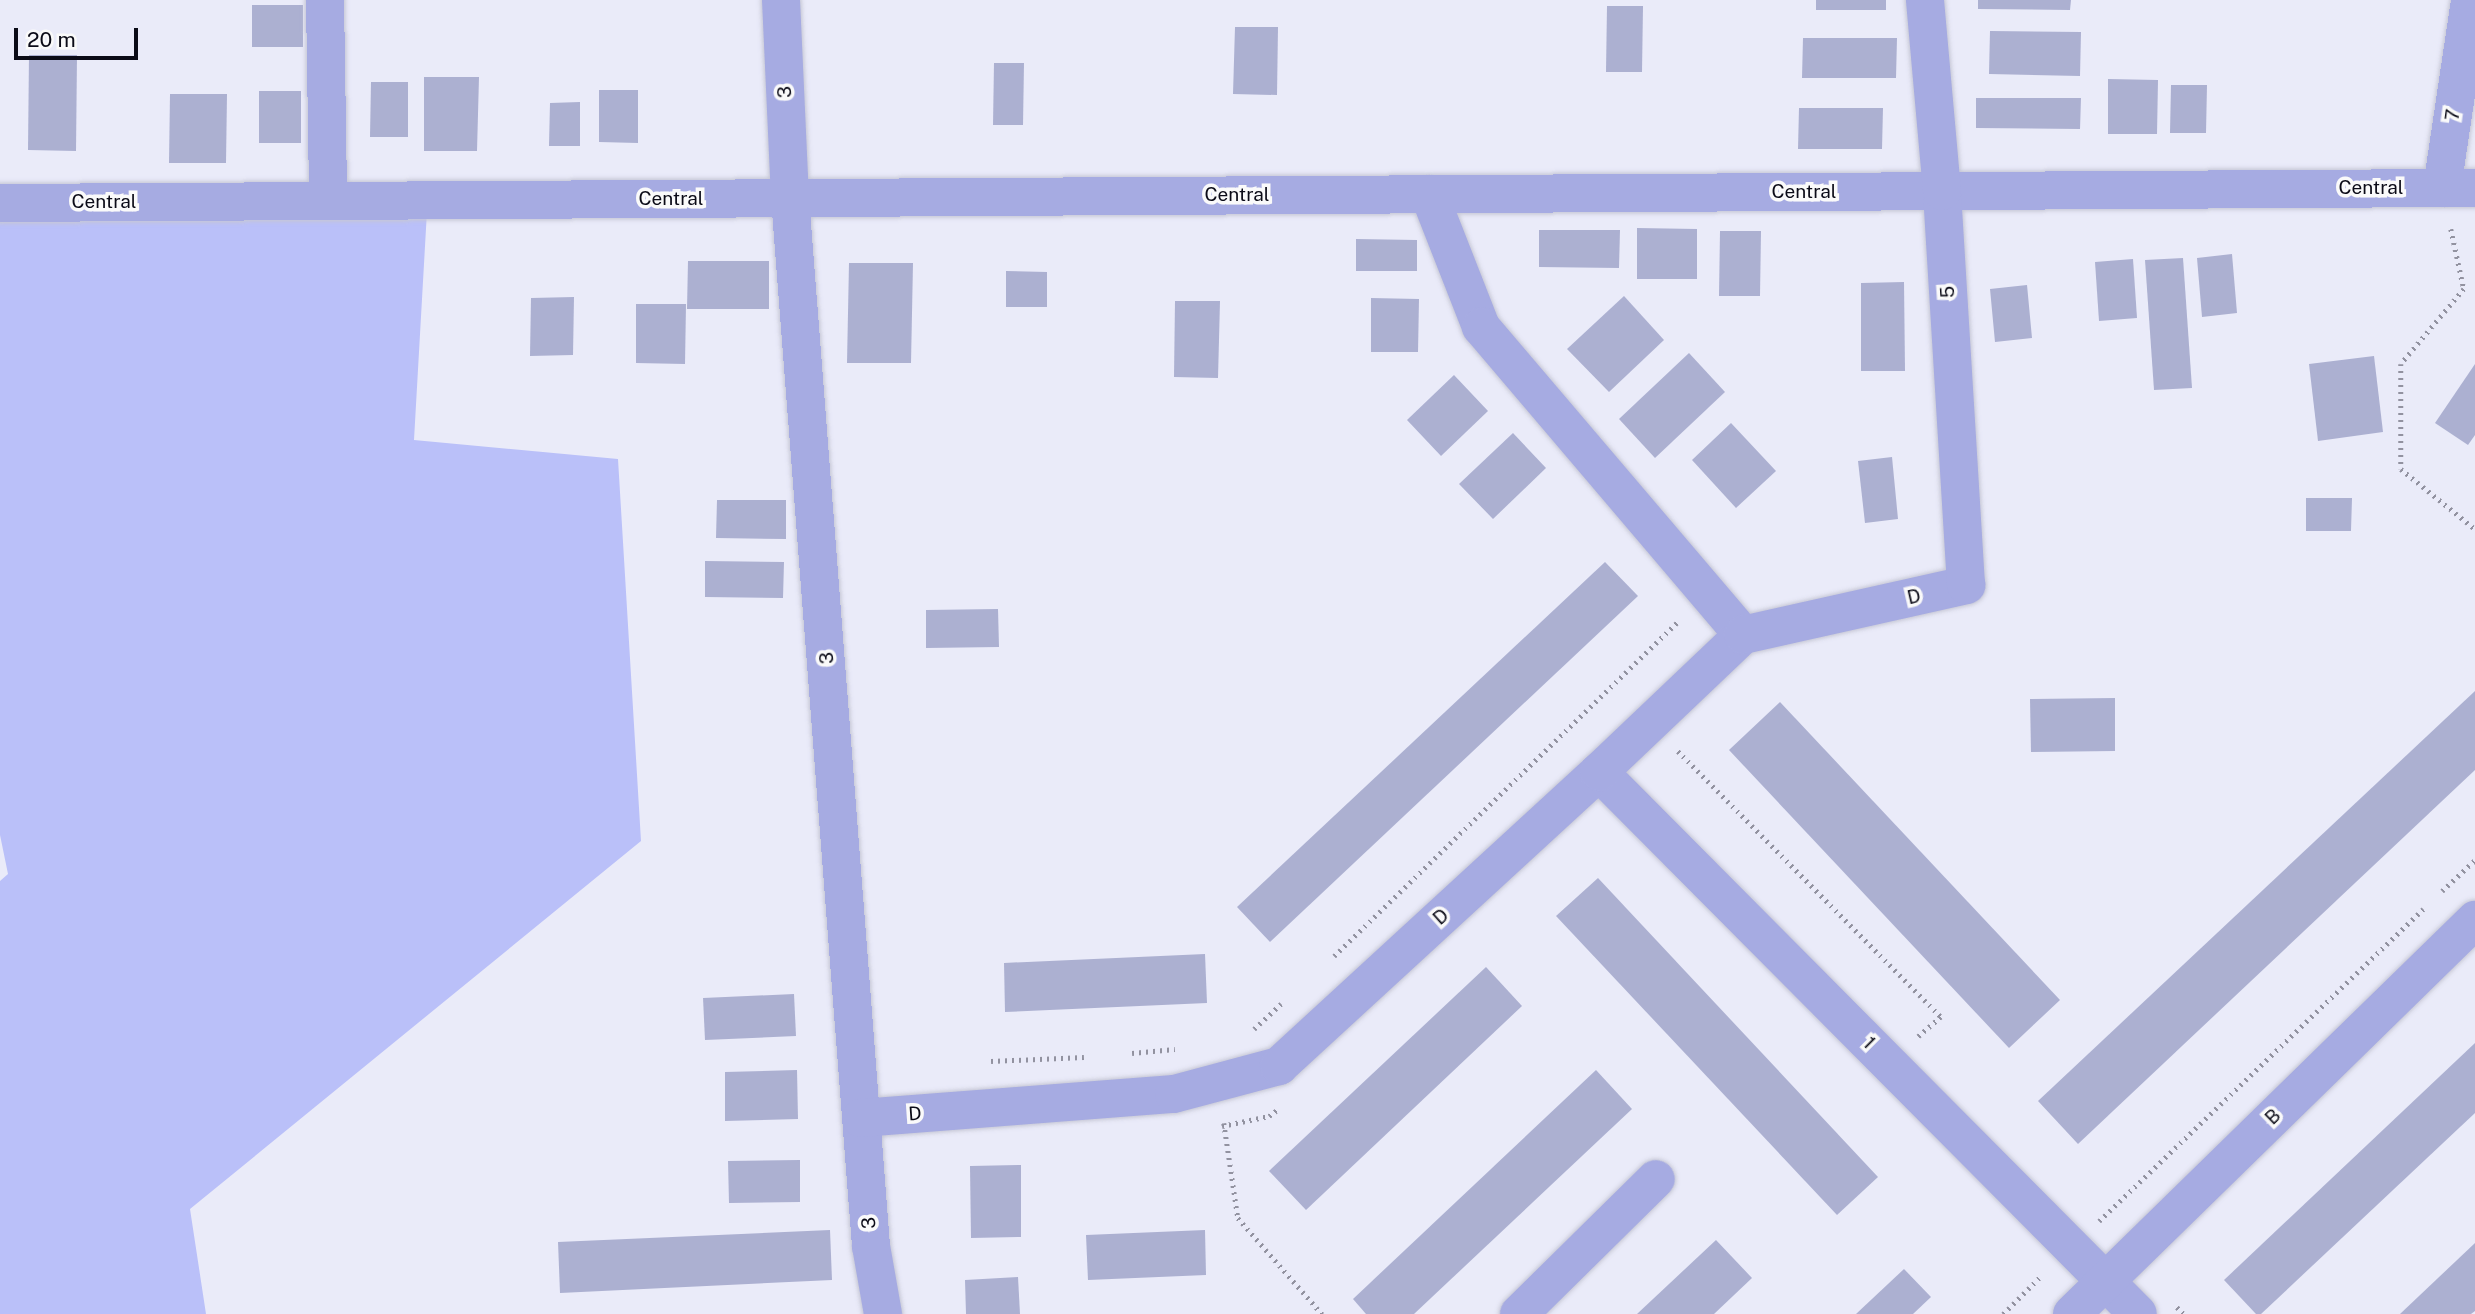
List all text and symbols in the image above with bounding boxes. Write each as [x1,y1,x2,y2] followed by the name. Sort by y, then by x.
[18,14,142,58] scale bar
[27,27,76,52] text: 20 m
[773,85,797,99] street label: 3
[2441,108,2465,122] street label: 7
[2338,177,2404,199] street label: Central
[1771,181,1837,203] street label: Central
[1204,184,1270,206] street label: Central
[638,188,704,210] street label: Central
[71,191,137,213] street label: Central
[1936,285,1960,299] street label: 5
[1905,584,1923,610] street label: D
[815,651,839,665] street label: 3
[1428,904,1454,930] street label: D
[1858,1032,1880,1054] street label: 1
[908,1102,922,1126] street label: D
[2260,1104,2286,1130] street label: B
[857,1216,881,1230] street label: 3

